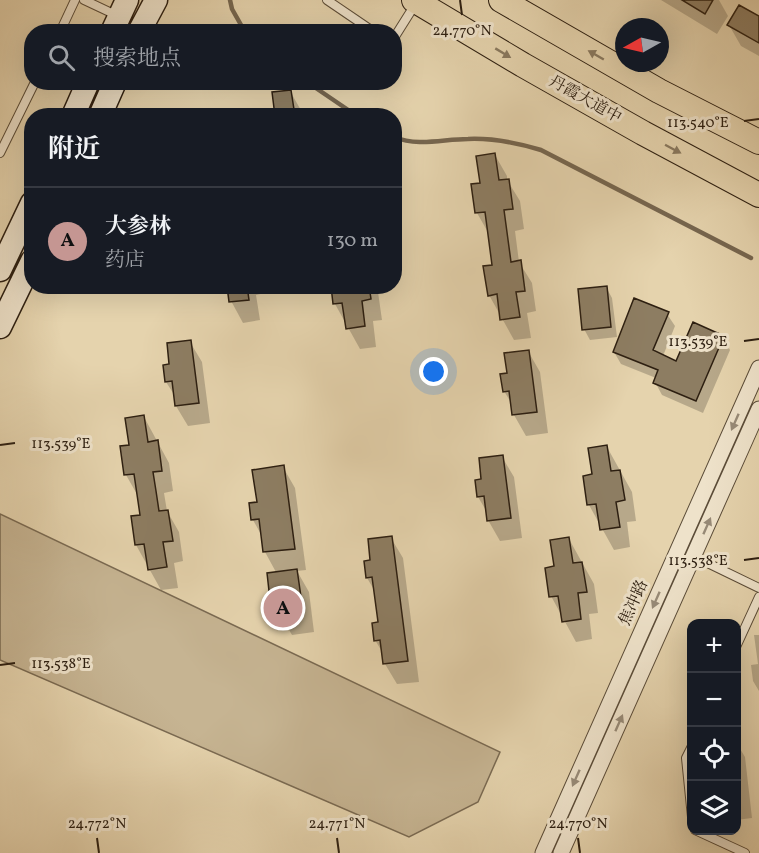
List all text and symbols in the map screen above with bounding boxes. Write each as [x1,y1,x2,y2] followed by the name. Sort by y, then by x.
[615,18,669,72] north arrow
[432,21,492,42] text: 24.770°N
[24,24,402,90] search box
[45,41,78,74] icon: search
[93,44,181,75] text: 搜索地点
[495,48,512,58] one-way arrow
[587,50,604,60] one-way arrow
[545,71,625,129] street label: 丹霞大道中
[667,113,729,134] text: 113.540°E
[48,132,100,168] text: 附近
[665,144,682,154] one-way arrow
[105,212,171,243] text: 大参林
[60,227,75,255] text: A
[327,227,378,255] text: 130 m
[105,247,145,275] text: 药店
[668,332,728,353] text: 113.539°E
[419,357,448,386] your location
[730,413,740,431] one-way arrow
[31,434,91,455] text: 113.539°E
[702,516,712,534] one-way arrow
[668,551,728,572] text: 113.538°E
[614,577,654,629] street label: 焦冲路
[264,586,302,630] pin: A
[651,591,660,608] one-way arrow
[687,619,741,835] map controls
[687,619,741,673] button: +
[31,654,91,675] text: 113.538°E
[687,673,741,727] button: −
[614,713,624,731] one-way arrow
[687,727,741,781] button: locate
[571,769,581,787] one-way arrow
[687,781,741,835] button: layers
[68,814,126,835] text: 24.772°N
[309,814,365,835] text: 24.771°N
[548,814,608,835] text: 24.770°N

